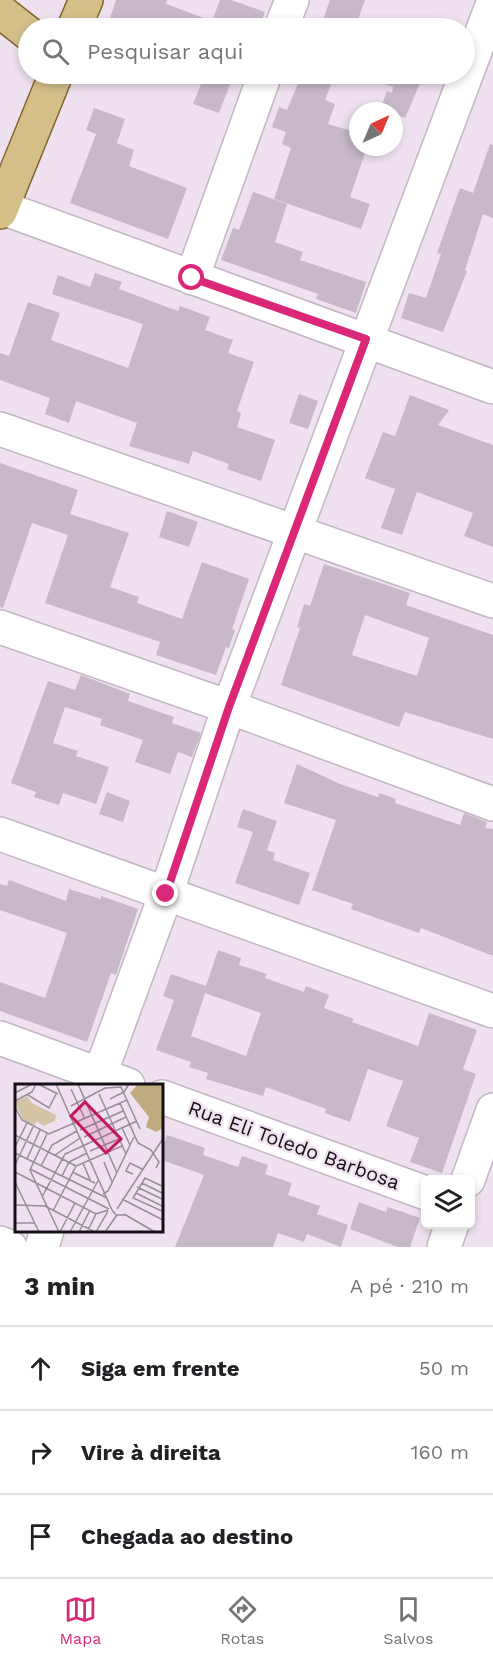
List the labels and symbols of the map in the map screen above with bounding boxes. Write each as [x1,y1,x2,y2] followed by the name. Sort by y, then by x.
[349,102,403,156] north arrow
[178,264,204,290] route start
[152,880,178,906] route end
[15,1084,164,1232] inset map
[185,1096,403,1194] street label: Rua Eli Toledo Barbosa

